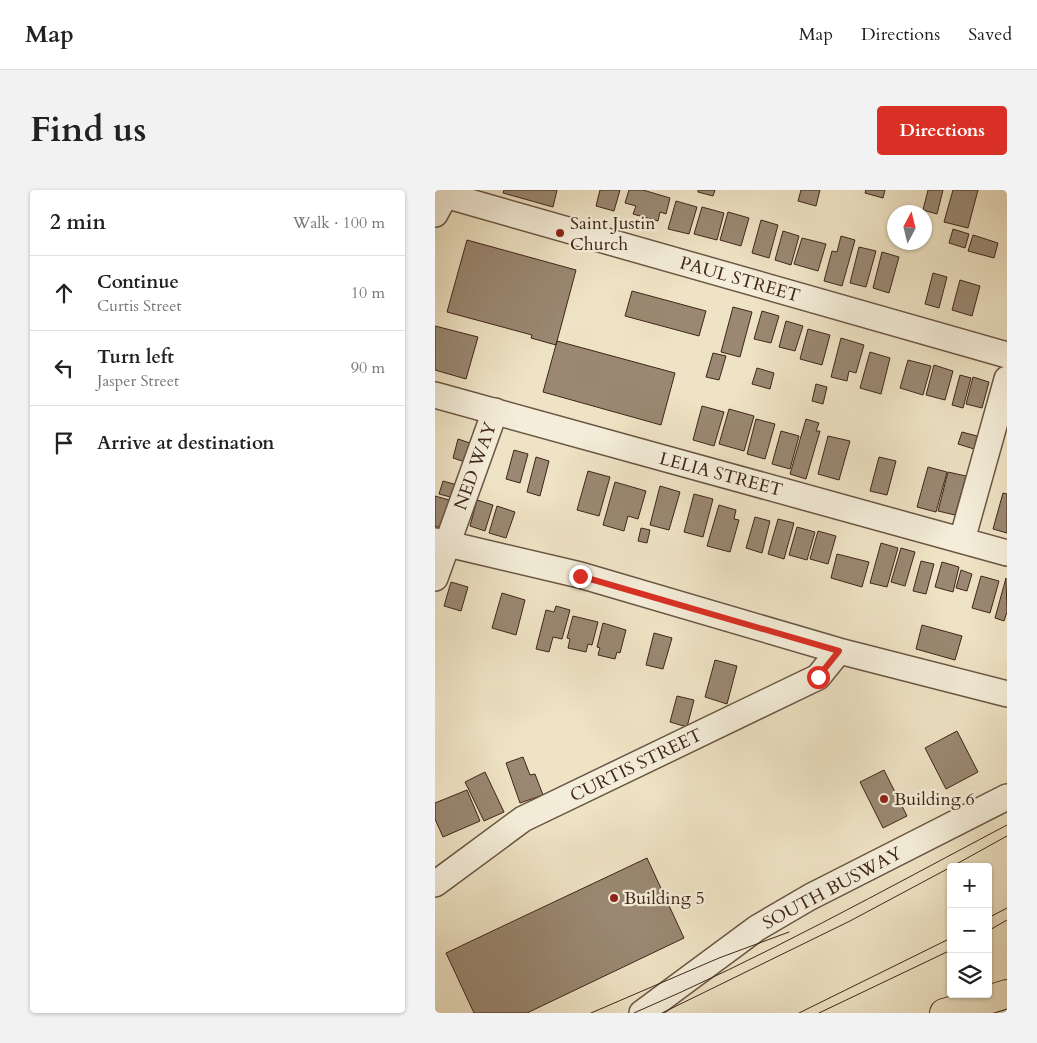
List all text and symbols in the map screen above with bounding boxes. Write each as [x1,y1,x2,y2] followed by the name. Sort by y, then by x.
[25,18,74,51] text: Map
[799,22,833,47] text: Map
[861,22,940,47] text: Directions
[968,22,1012,47] text: Saved
[30,106,146,154] text: Find us
[877,106,1007,155] button: Directions
[887,205,932,250] north arrow
[50,208,106,237] text: 2 min
[570,211,656,257] place label: Saint Justin Church
[293,212,385,234] text: Walk · 100 m
[554,227,566,239] marker: Saint Justin Church
[677,250,803,309] street label: PAUL STREET
[97,269,179,295] text: Continue
[50,279,78,307] icon: ahead
[351,282,385,304] text: 10 m
[97,295,182,317] text: Curtis Street
[97,344,174,370] text: Turn left
[50,354,78,382] icon: left
[351,357,385,379] text: 90 m
[97,370,179,392] text: Jasper Street
[448,418,503,514] street label: NED WAY
[50,429,78,457] icon: arrive
[97,430,274,456] text: Arrive at destination
[656,446,785,503] street label: LELIA STREET
[569,565,592,588] route end
[807,666,830,689] route start
[566,723,707,808] street label: CURTIS STREET
[894,787,975,812] place label: Building 6
[878,793,890,805] marker: Building 6
[758,841,907,936] street label: SOUTH BUSWAY
[947,863,992,998] map controls
[947,863,992,908] button: +
[624,886,705,911] place label: Building 5
[608,892,620,904] marker: Building 5
[947,908,992,953] button: −
[947,953,992,998] button: layers

